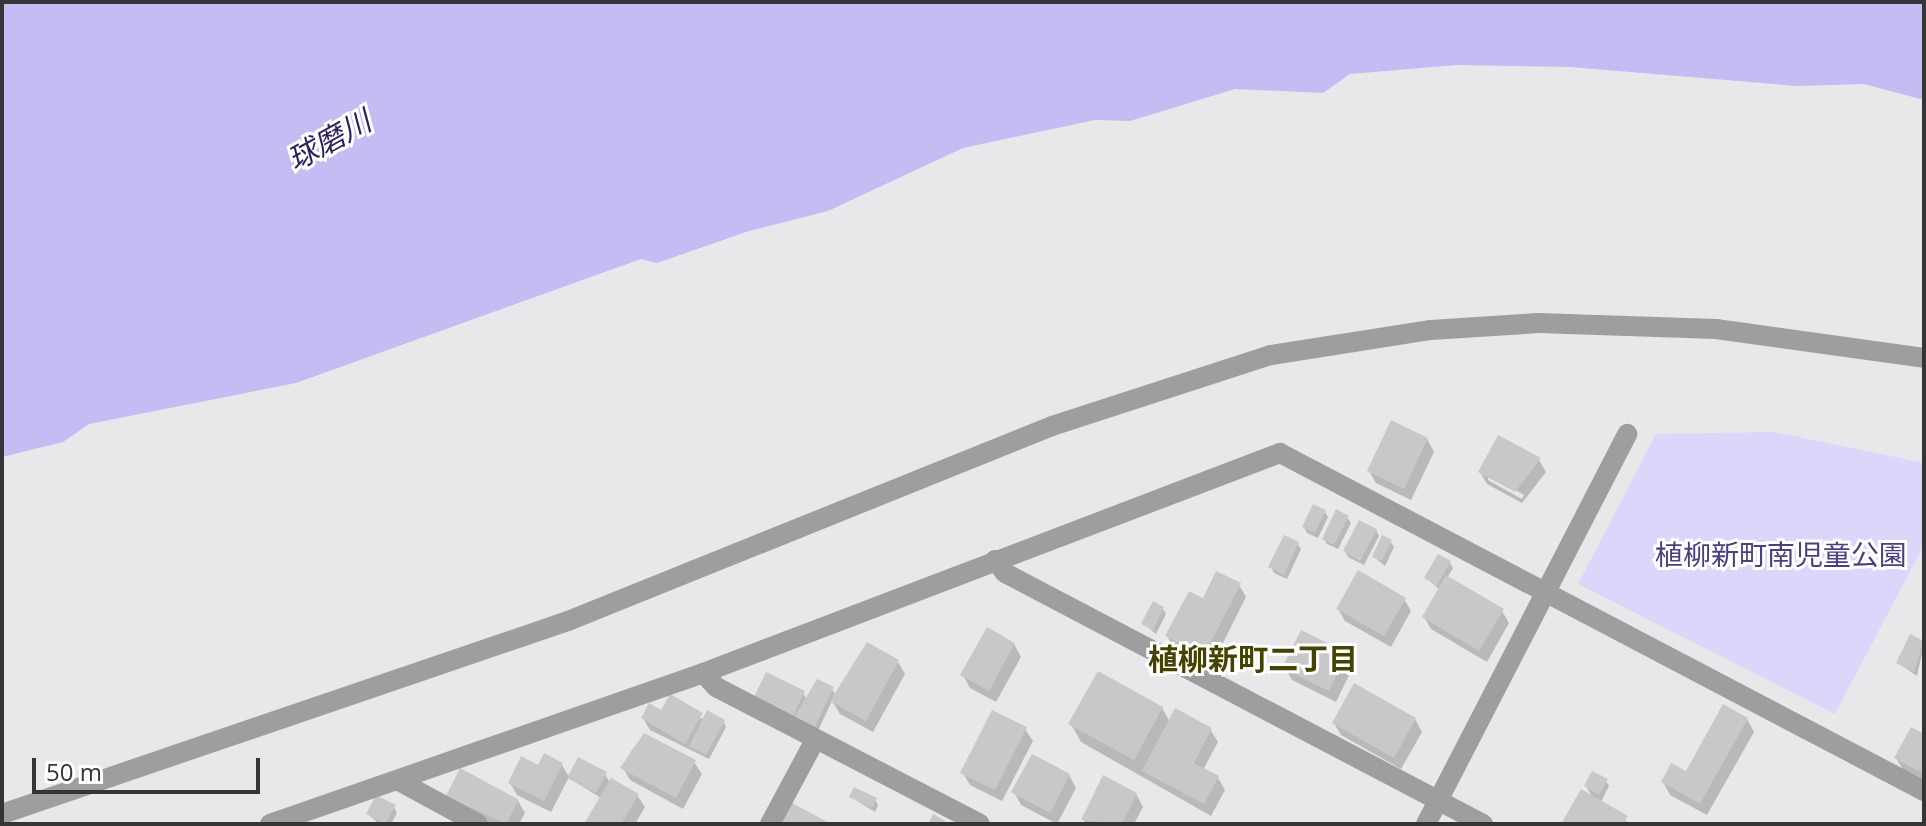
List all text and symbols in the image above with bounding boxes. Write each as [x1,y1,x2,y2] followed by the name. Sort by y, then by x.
[281,102,377,178] water label: 球磨川
[1655,537,1907,571] park label: 植柳新町南児童公園
[1148,641,1358,677] district label: 植柳新町二丁目
[36,742,264,792] scale bar
[46,755,102,788] text: 50 m

